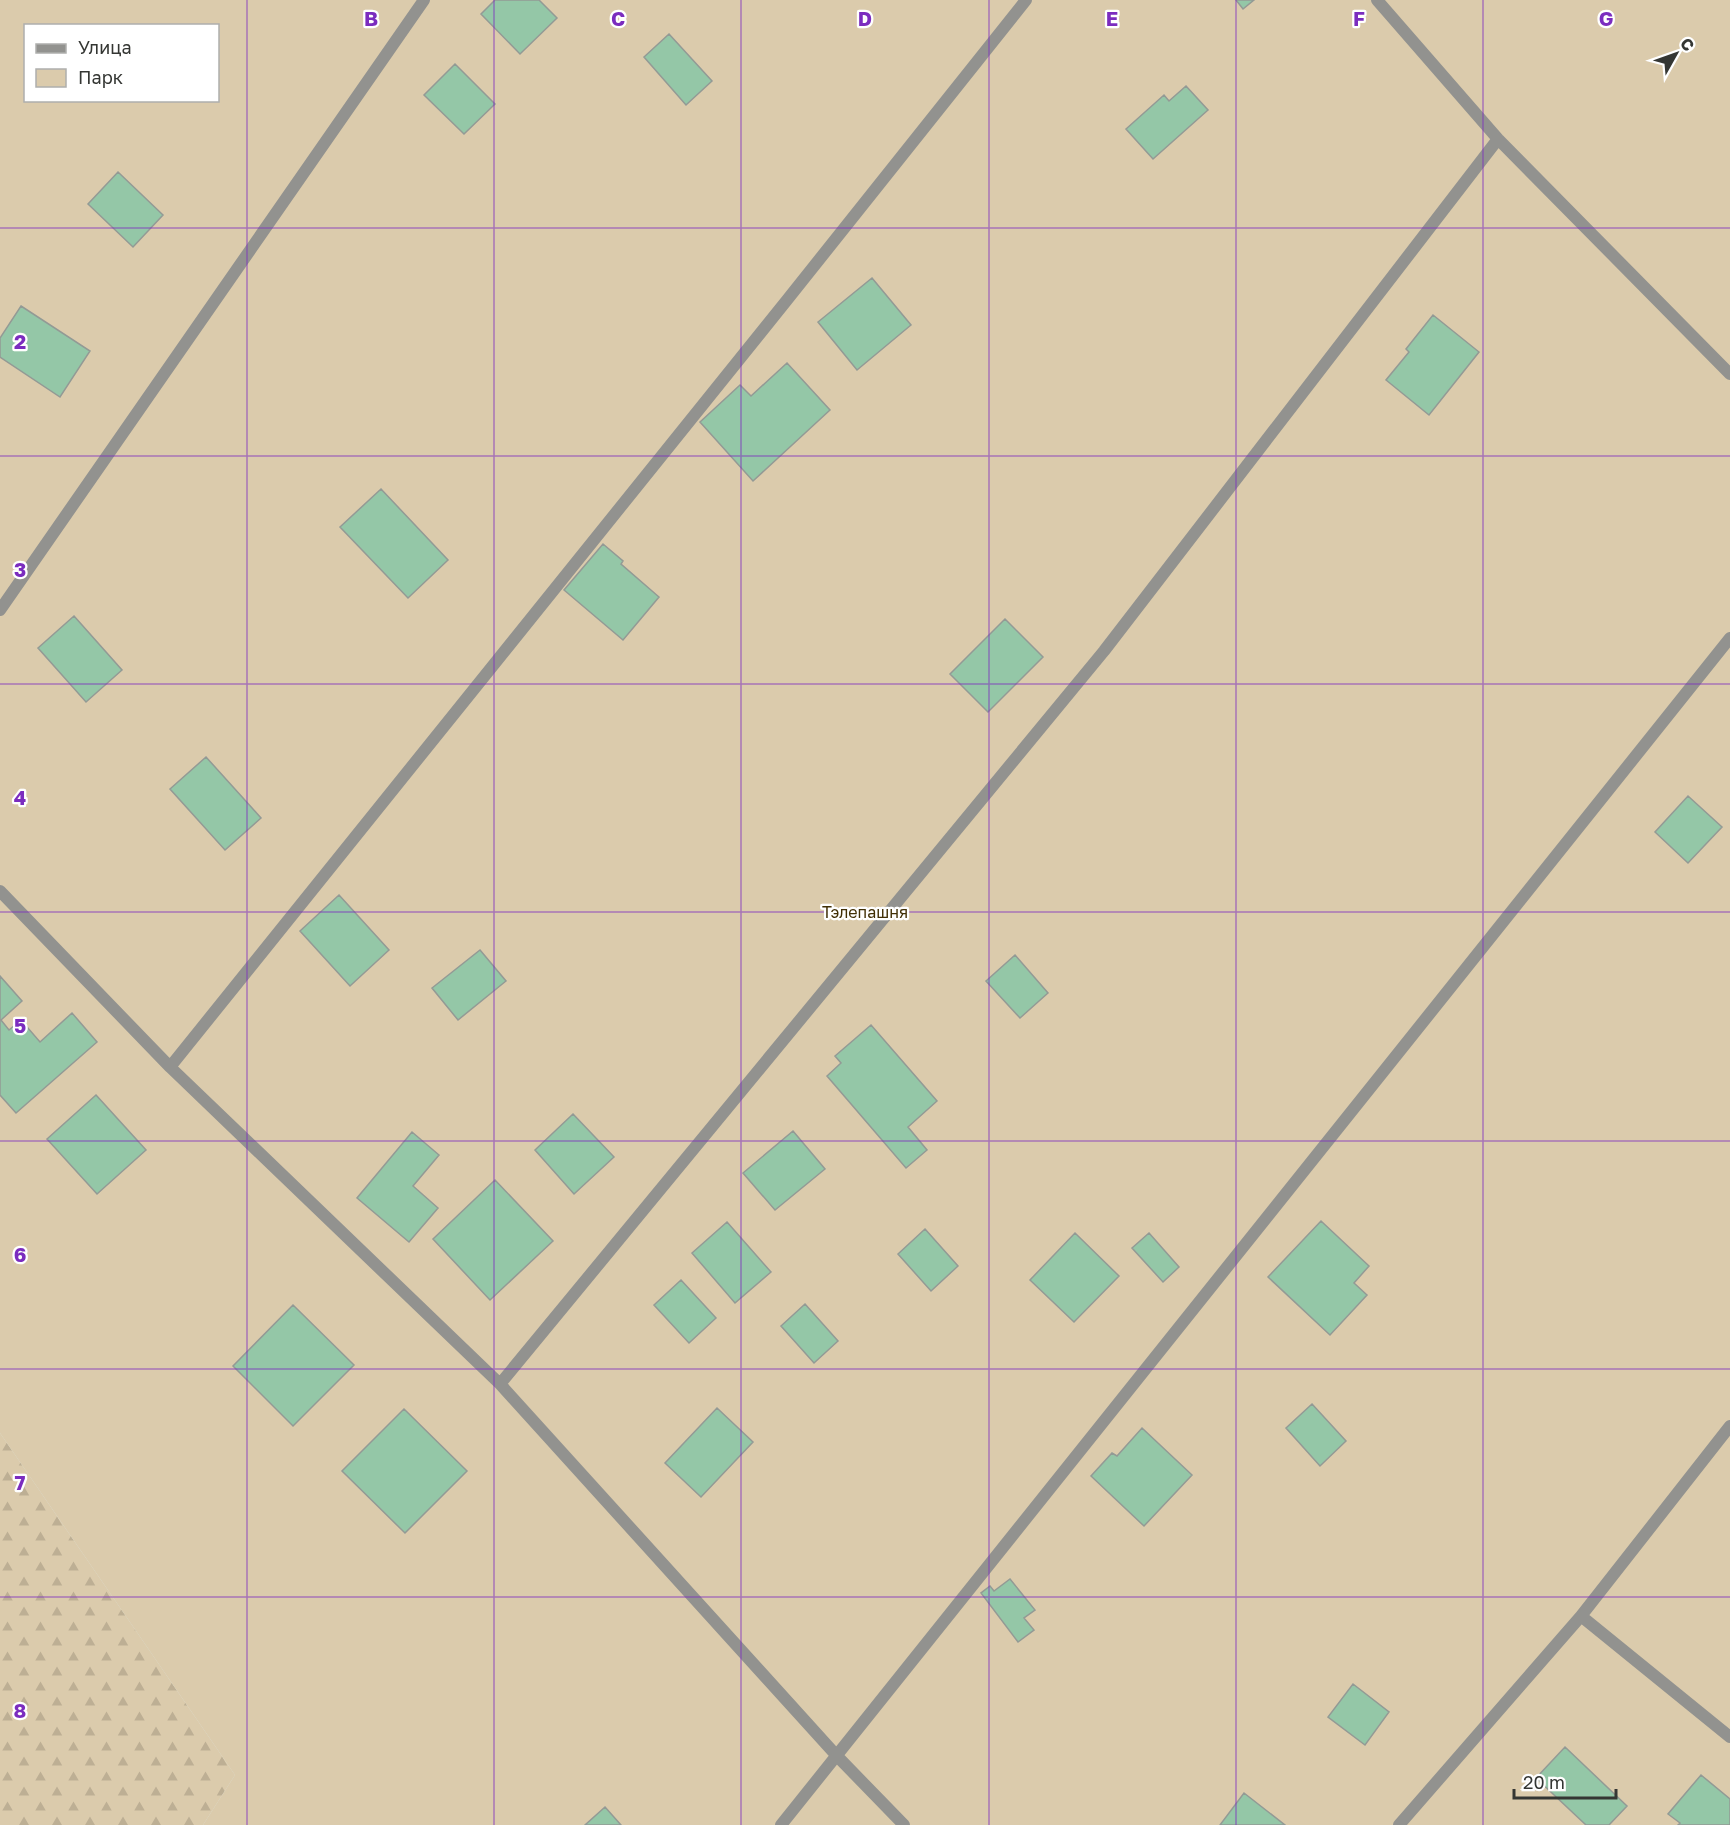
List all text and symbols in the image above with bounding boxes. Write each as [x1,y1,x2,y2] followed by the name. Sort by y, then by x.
[364,6,378,30] text: B
[611,6,625,30] text: C
[858,6,872,30] text: D
[1106,6,1118,30] text: E
[1353,6,1365,30] text: F
[1599,6,1613,30] text: G
[24,24,219,102] legend
[1646,24,1706,84] north arrow
[1676,34,1699,55] text: С
[78,36,132,58] text: Улица
[78,66,123,88] text: Парк
[14,329,26,353] text: 2
[14,557,26,581] text: 3
[14,785,26,809] text: 4
[822,902,908,922] park label: Тэлепашня
[14,1013,26,1037] text: 5
[14,1242,26,1266] text: 6
[15,1470,26,1494] text: 7
[14,1698,26,1722] text: 8
[1514,1762,1616,1800] scale bar
[1523,1771,1565,1793] text: 20 m

